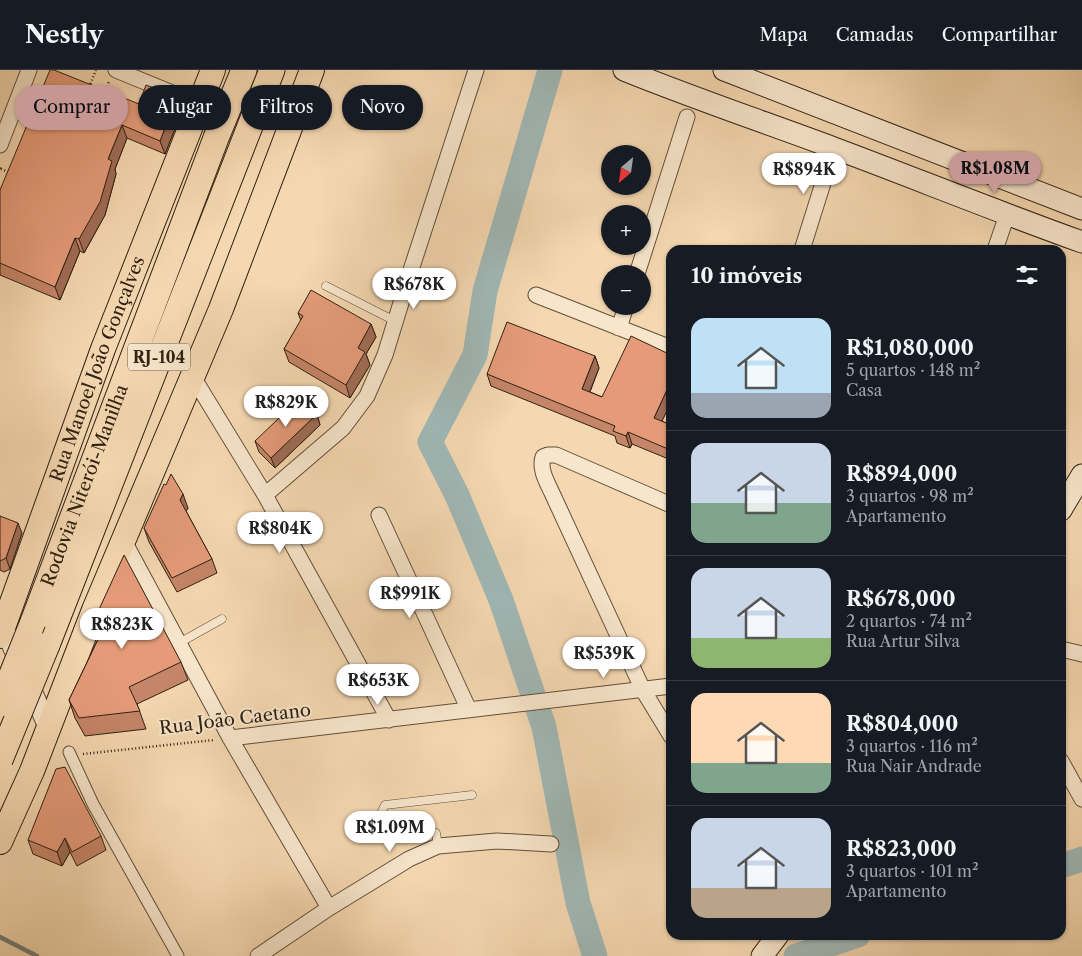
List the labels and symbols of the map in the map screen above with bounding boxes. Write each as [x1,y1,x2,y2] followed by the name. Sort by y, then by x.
[601,145,651,195] north arrow
[763,152,845,195] pin: R$894K
[949,152,1041,194] pin: R$1.08M
[45,253,149,485] street label: Rua Manoel João Gonçalves
[373,268,455,310] pin: R$678K
[128,344,190,370] road number: RJ-104
[37,381,133,589] street label: Rodovia Niterói-Manilha
[245,386,327,428] pin: R$829K
[239,512,321,554] pin: R$804K
[369,576,451,619] pin: R$991K
[81,608,163,650] pin: R$823K
[563,636,645,679] pin: R$539K
[337,664,419,706] pin: R$653K
[158,699,312,739] street label: Rua João Caetano
[344,810,436,853] pin: R$1.09M

